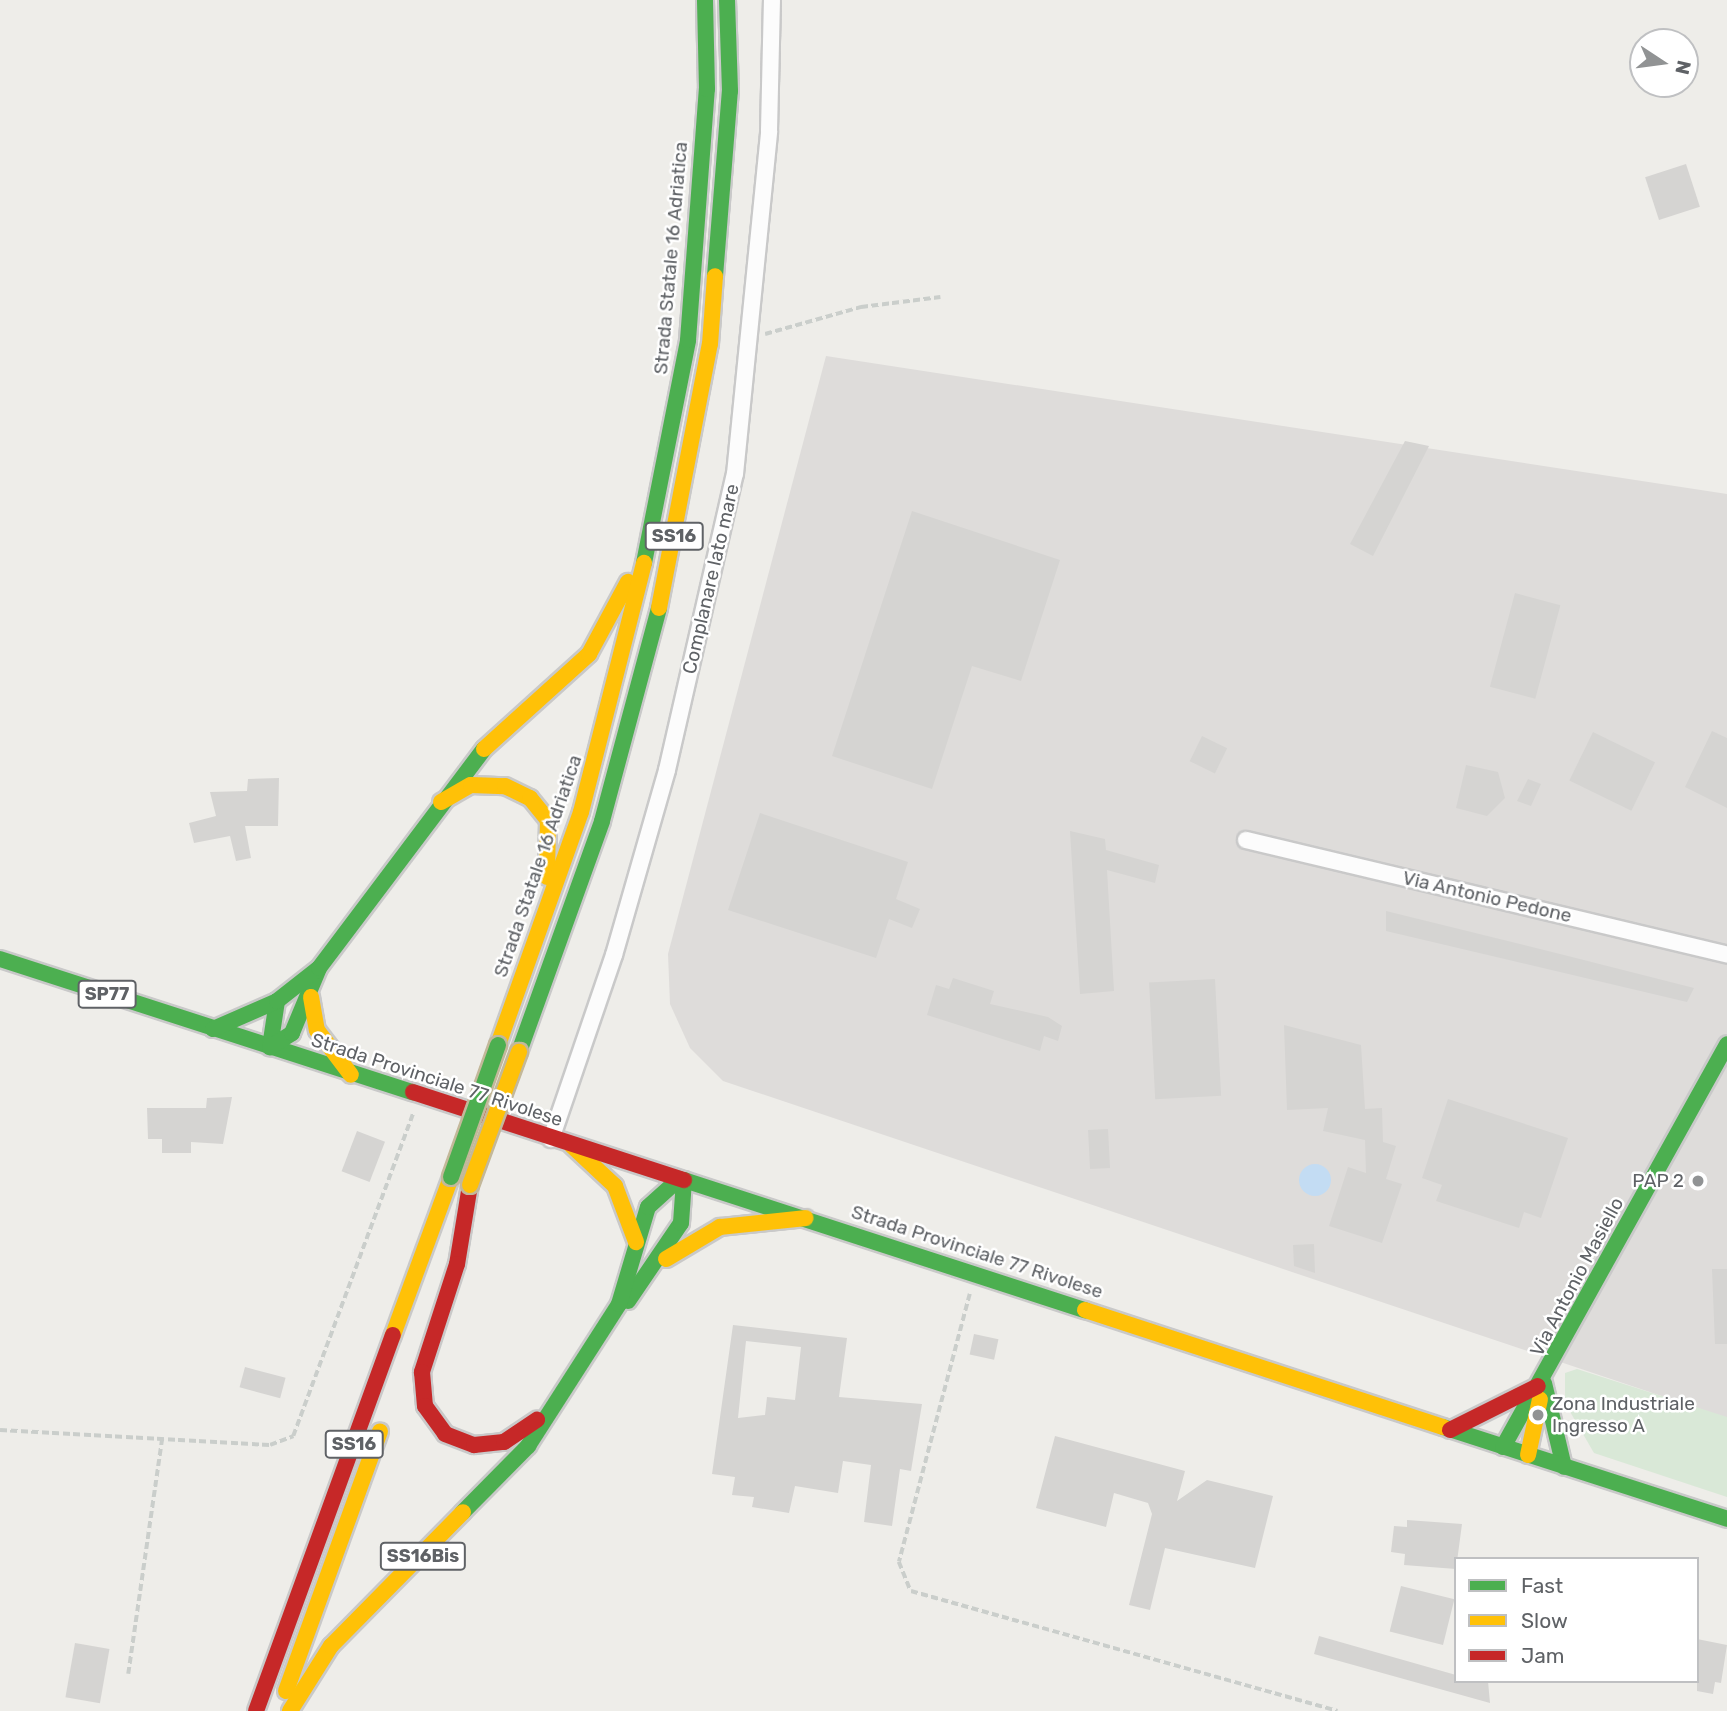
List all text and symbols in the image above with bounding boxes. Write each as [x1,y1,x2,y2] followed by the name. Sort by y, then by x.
[1629,28,1699,98] north arrow
[1670,58,1696,77] text: N
[649,140,693,376] street label: Strada Statale 16 Adriatica
[678,482,744,676] street label: Complanare lato mare
[644,522,704,550] road number: SS16
[489,752,587,980] street label: Strada Statale 16 Adriatica
[1400,866,1574,928] street label: Via Antonio Pedone
[77,979,137,1009] road number: SP77
[308,1029,566,1131] street label: Strada Provinciale 77 Rivolese
[1632,1170,1684,1192] place label: PAP 2
[1690,1173,1706,1189] marker: PAP 2
[1525,1194,1629,1360] street label: Via Antonio Masiello
[848,1201,1106,1303] street label: Strada Provinciale 77 Rivolese
[1552,1393,1695,1437] place label: Zona Industriale Ingresso A
[1530,1407,1546,1423] marker: Zona Industriale Ingresso A
[324,1429,384,1458] road number: SS16
[379,1541,467,1570] road number: SS16Bis
[1454,1557,1699,1683] legend
[1521,1573,1563,1598] text: Fast
[1521,1608,1568,1633] text: Slow
[1521,1643,1565,1668] text: Jam

